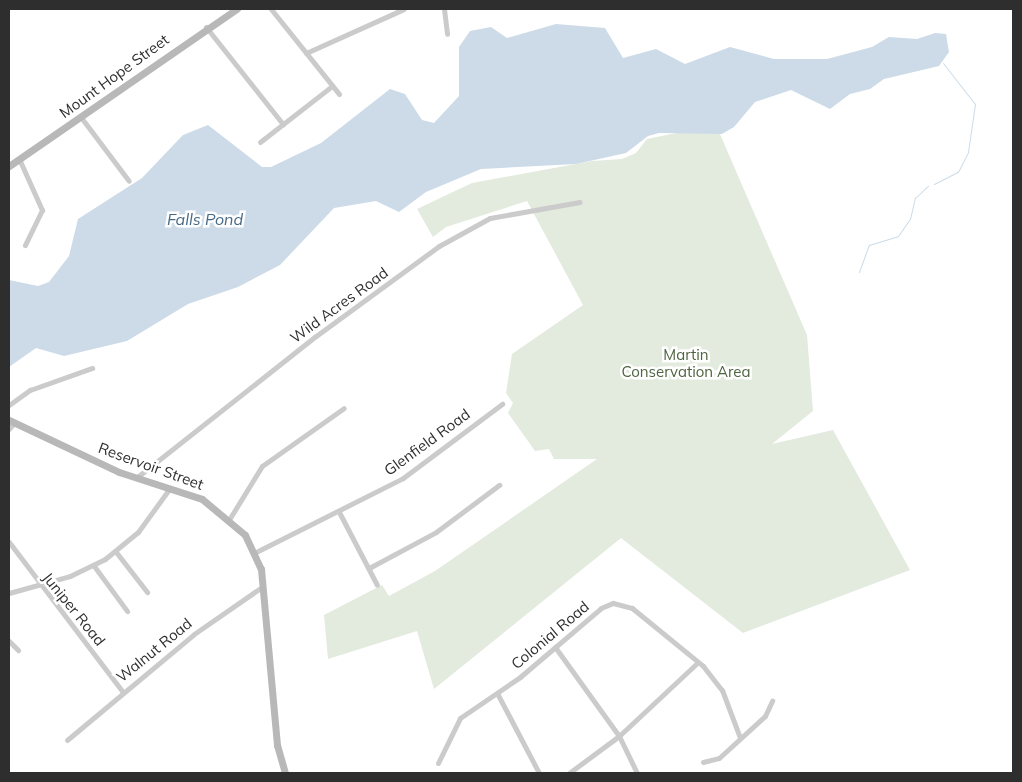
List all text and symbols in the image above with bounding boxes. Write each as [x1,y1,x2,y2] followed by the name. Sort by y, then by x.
[56,30,172,122] street label: Mount Hope Street
[167,209,243,229] water label: Falls Pond
[286,263,392,347] street label: Wild Acres Road
[621,345,751,380] park label: Martin Conservation Area
[381,405,473,479] street label: Glenfield Road
[96,439,206,493] street label: Reservoir Street
[39,569,109,649] street label: Juniper Road
[507,597,593,673] street label: Colonial Road
[113,614,195,686] street label: Walnut Road

